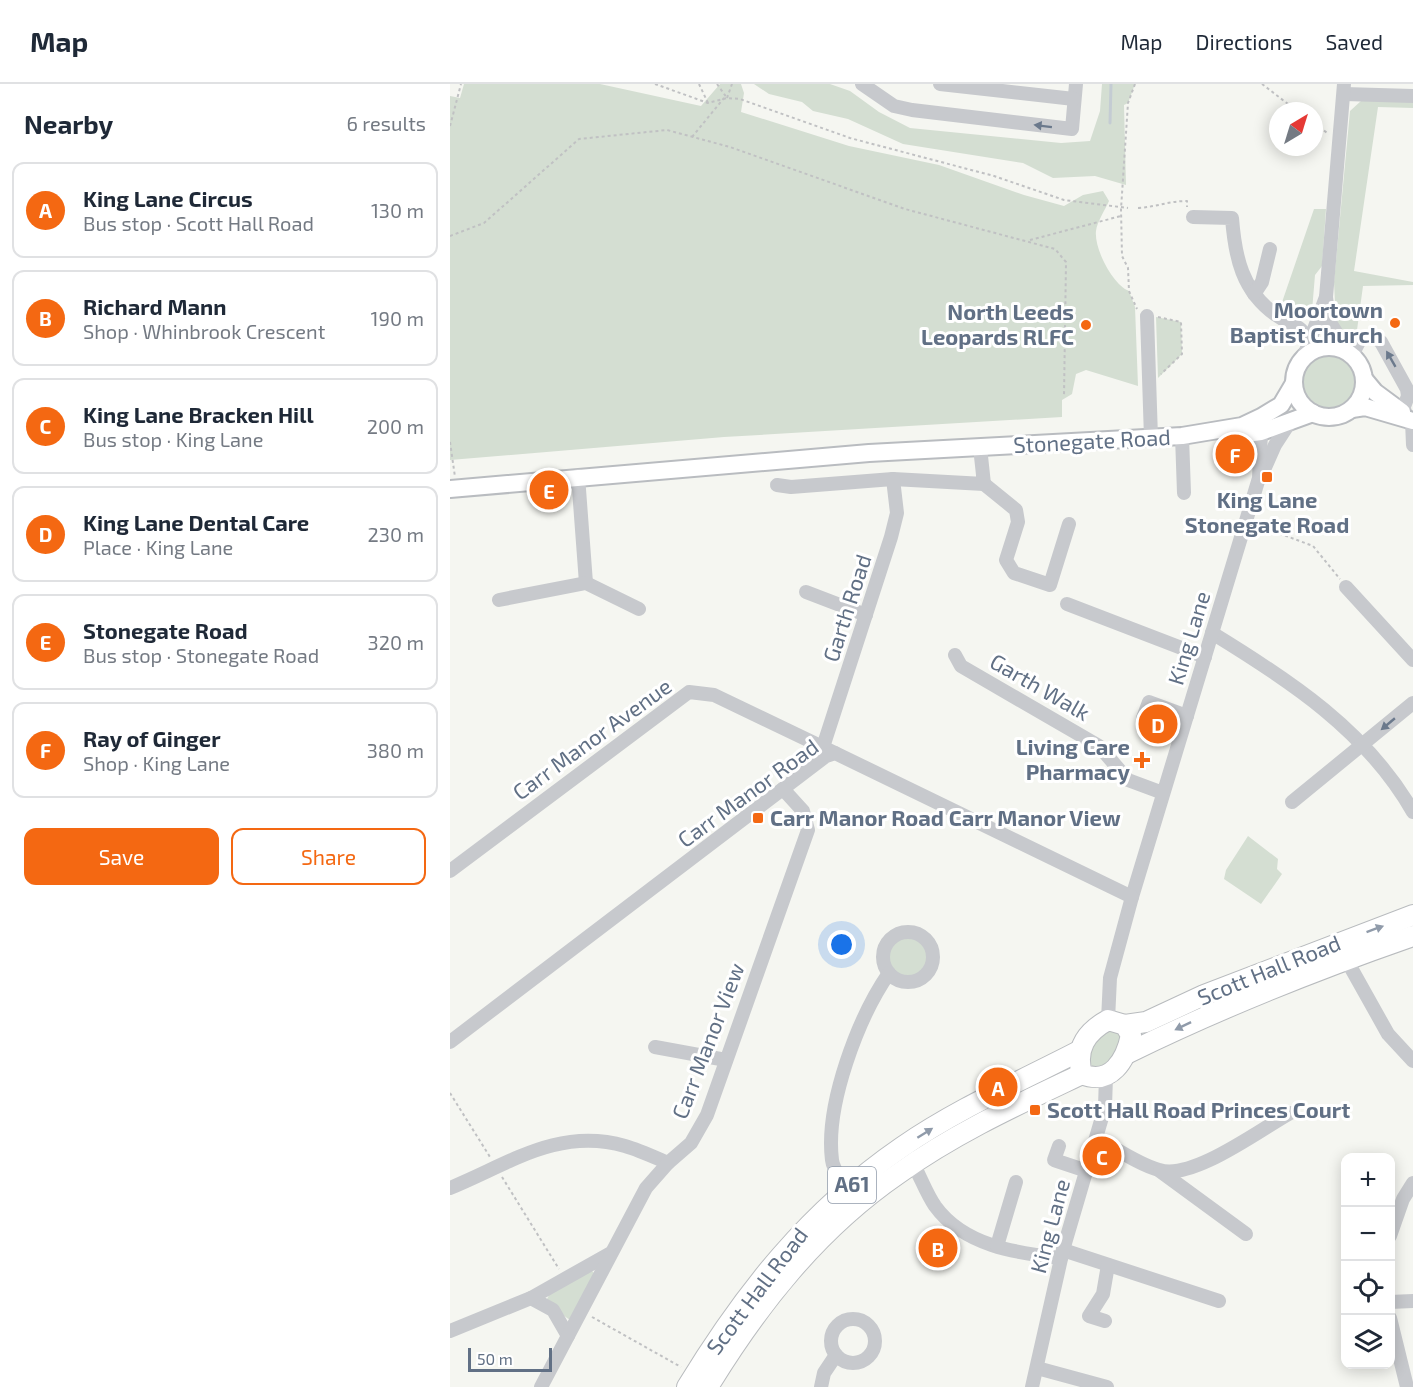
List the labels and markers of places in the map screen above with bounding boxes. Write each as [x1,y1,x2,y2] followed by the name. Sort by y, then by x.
[1230,296,1383,347] place label: Moortown Baptist Church
[921,298,1074,349] place label: North Leeds Leopards RLFC
[1388,316,1402,330] marker: Moortown Baptist Church
[1079,318,1093,332] marker: North Leeds Leopards RLFC
[1216,432,1254,476] pin: F
[530,468,568,512] pin: E
[1260,470,1274,484] marker: King Lane Stonegate Road
[1185,486,1349,537] place label: King Lane Stonegate Road
[1138,702,1178,746] pin: D
[1016,733,1131,785] place label: Living Care Pharmacy
[1135,753,1149,767] marker: Living Care Pharmacy
[770,804,1121,830] place label: Carr Manor Road Carr Manor View
[751,811,765,825] marker: Carr Manor Road Carr Manor View
[978,1064,1018,1110] pin: A
[1047,1096,1350,1122] place label: Scott Hall Road Princes Court
[1028,1103,1042,1117] marker: Scott Hall Road Princes Court
[1082,1134,1122,1178] pin: C
[918,1226,958,1270] pin: B

